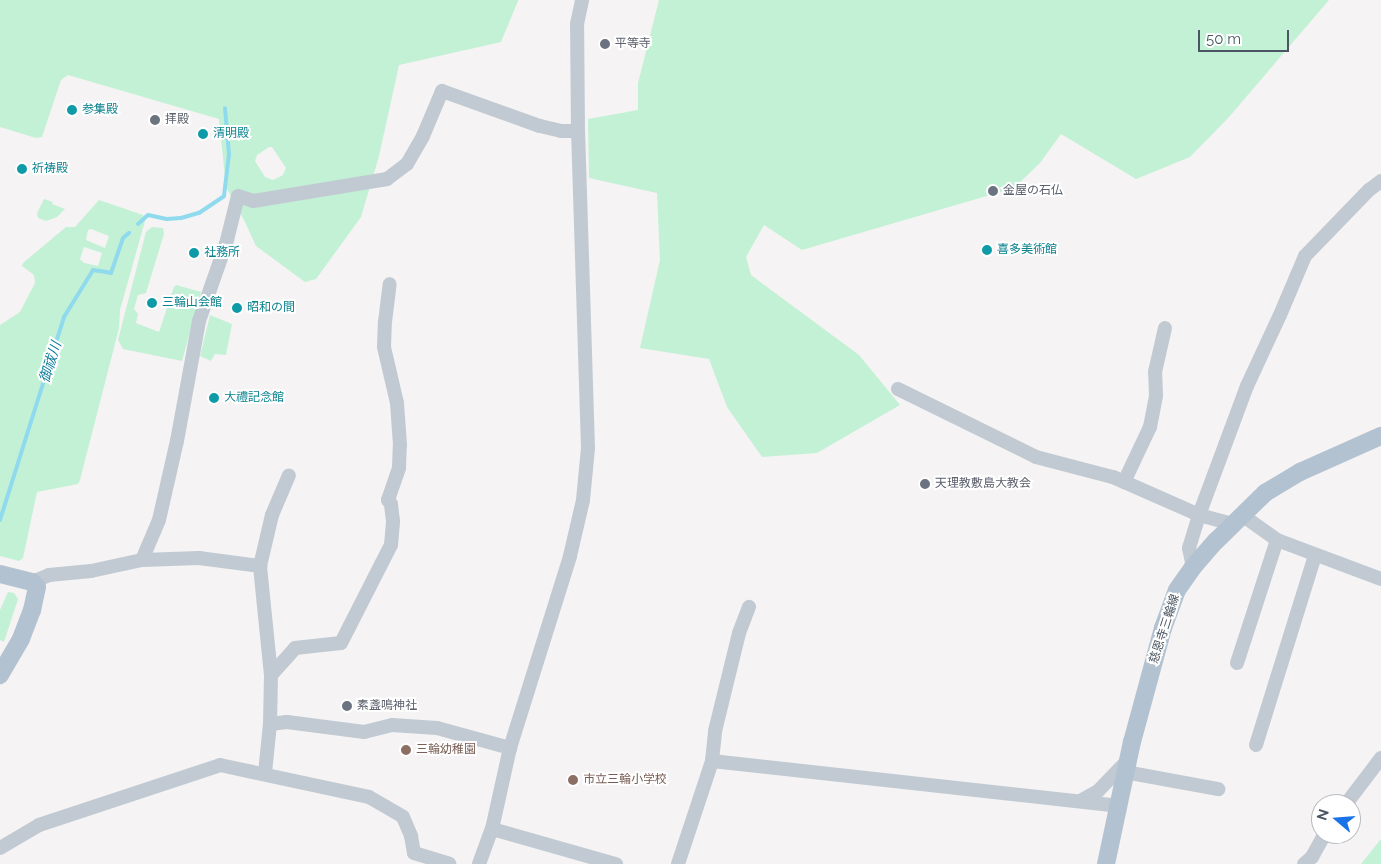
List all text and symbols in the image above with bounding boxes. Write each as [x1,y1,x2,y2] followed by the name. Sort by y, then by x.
[1201,20,1292,52] scale bar
[1206,30,1241,48] text: 50 m
[615,37,651,51] place label: 平等寺
[599,38,611,50] marker: 平等寺
[82,103,118,117] place label: 参集殿
[66,104,78,116] marker: 参集殿
[165,113,189,127] place label: 拝殿
[149,114,161,126] marker: 拝殿
[213,127,249,141] place label: 清明殿
[197,128,209,140] marker: 清明殿
[32,162,68,176] place label: 祈祷殿
[16,163,28,175] marker: 祈祷殿
[1003,184,1063,198] place label: 金屋の石仏
[987,185,999,197] marker: 金屋の石仏
[997,243,1057,257] place label: 喜多美術館
[981,244,993,256] marker: 喜多美術館
[204,246,240,260] place label: 社務所
[188,247,200,259] marker: 社務所
[162,296,222,310] place label: 三輪山会館
[146,297,158,309] marker: 三輪山会館
[247,301,295,315] place label: 昭和の間
[231,302,243,314] marker: 昭和の間
[36,339,64,385] water label: 御祓川
[224,391,284,405] place label: 大禮記念館
[208,392,220,404] marker: 大禮記念館
[935,477,1031,491] place label: 天理教敷島大教会
[919,478,931,490] marker: 天理教敷島大教会
[1147,593,1183,665] street label: 慈恩寺三輪線
[357,699,417,713] place label: 素盞鳴神社
[341,700,353,712] marker: 素盞鳴神社
[416,743,476,757] place label: 三輪幼稚園
[400,744,412,756] marker: 三輪幼稚園
[583,773,667,787] place label: 市立三輪小学校
[567,774,579,786] marker: 市立三輪小学校
[1311,794,1361,844] north arrow
[1313,807,1332,822] text: N

